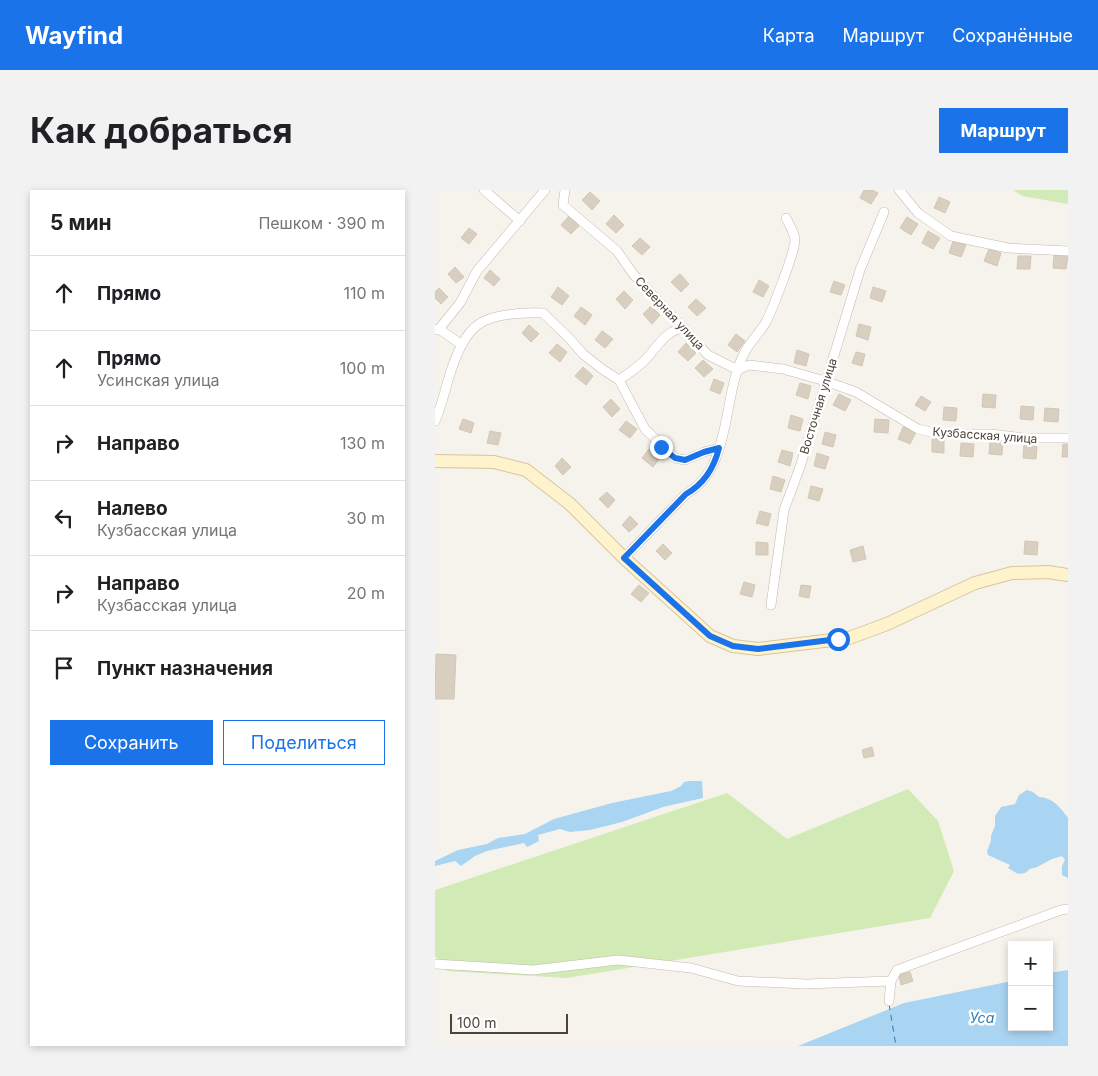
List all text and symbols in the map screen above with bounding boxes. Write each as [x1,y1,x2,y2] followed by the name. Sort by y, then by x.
[25,21,123,50] text: Wayfind
[763,25,815,46] text: Карта
[843,25,924,46] text: Маршрут
[952,25,1073,46] text: Сохранённые
[939,108,1068,153] button: Маршрут
[30,109,293,151] text: Как добраться
[50,210,112,235] text: 5 мин
[258,213,385,233] text: Пешком · 390 m
[632,273,708,353] street label: Северная улица
[50,279,78,307] icon: ahead
[97,282,161,305] text: Прямо
[343,283,385,303] text: 110 m
[97,347,161,370] text: Прямо
[50,354,78,382] icon: ahead
[796,356,840,456] street label: Восточная улица
[340,358,385,378] text: 100 m
[97,370,220,390] text: Усинская улица
[932,424,1038,446] street label: Кузбасская улица
[50,429,78,457] icon: right
[97,432,180,455] text: Направо
[340,433,385,453] text: 130 m
[650,436,673,459] route end
[97,497,168,520] text: Налево
[50,504,78,532] icon: left
[347,508,385,528] text: 30 m
[97,520,237,540] text: Кузбасская улица
[97,572,180,595] text: Направо
[50,579,78,607] icon: right
[347,583,385,603] text: 20 m
[97,595,237,615] text: Кузбасская улица
[827,628,850,651] route start
[50,654,78,682] icon: arrive
[97,657,273,680] text: Пункт назначения
[50,720,213,765] button: Сохранить
[223,720,385,765] button: Поделиться
[1008,941,1053,1031] map controls
[1008,941,1053,986] button: +
[1008,986,1053,1031] button: −
[970,1009,995,1026] water label: Уса
[450,1011,567,1034] scale bar
[457,1014,497,1031] text: 100 m

